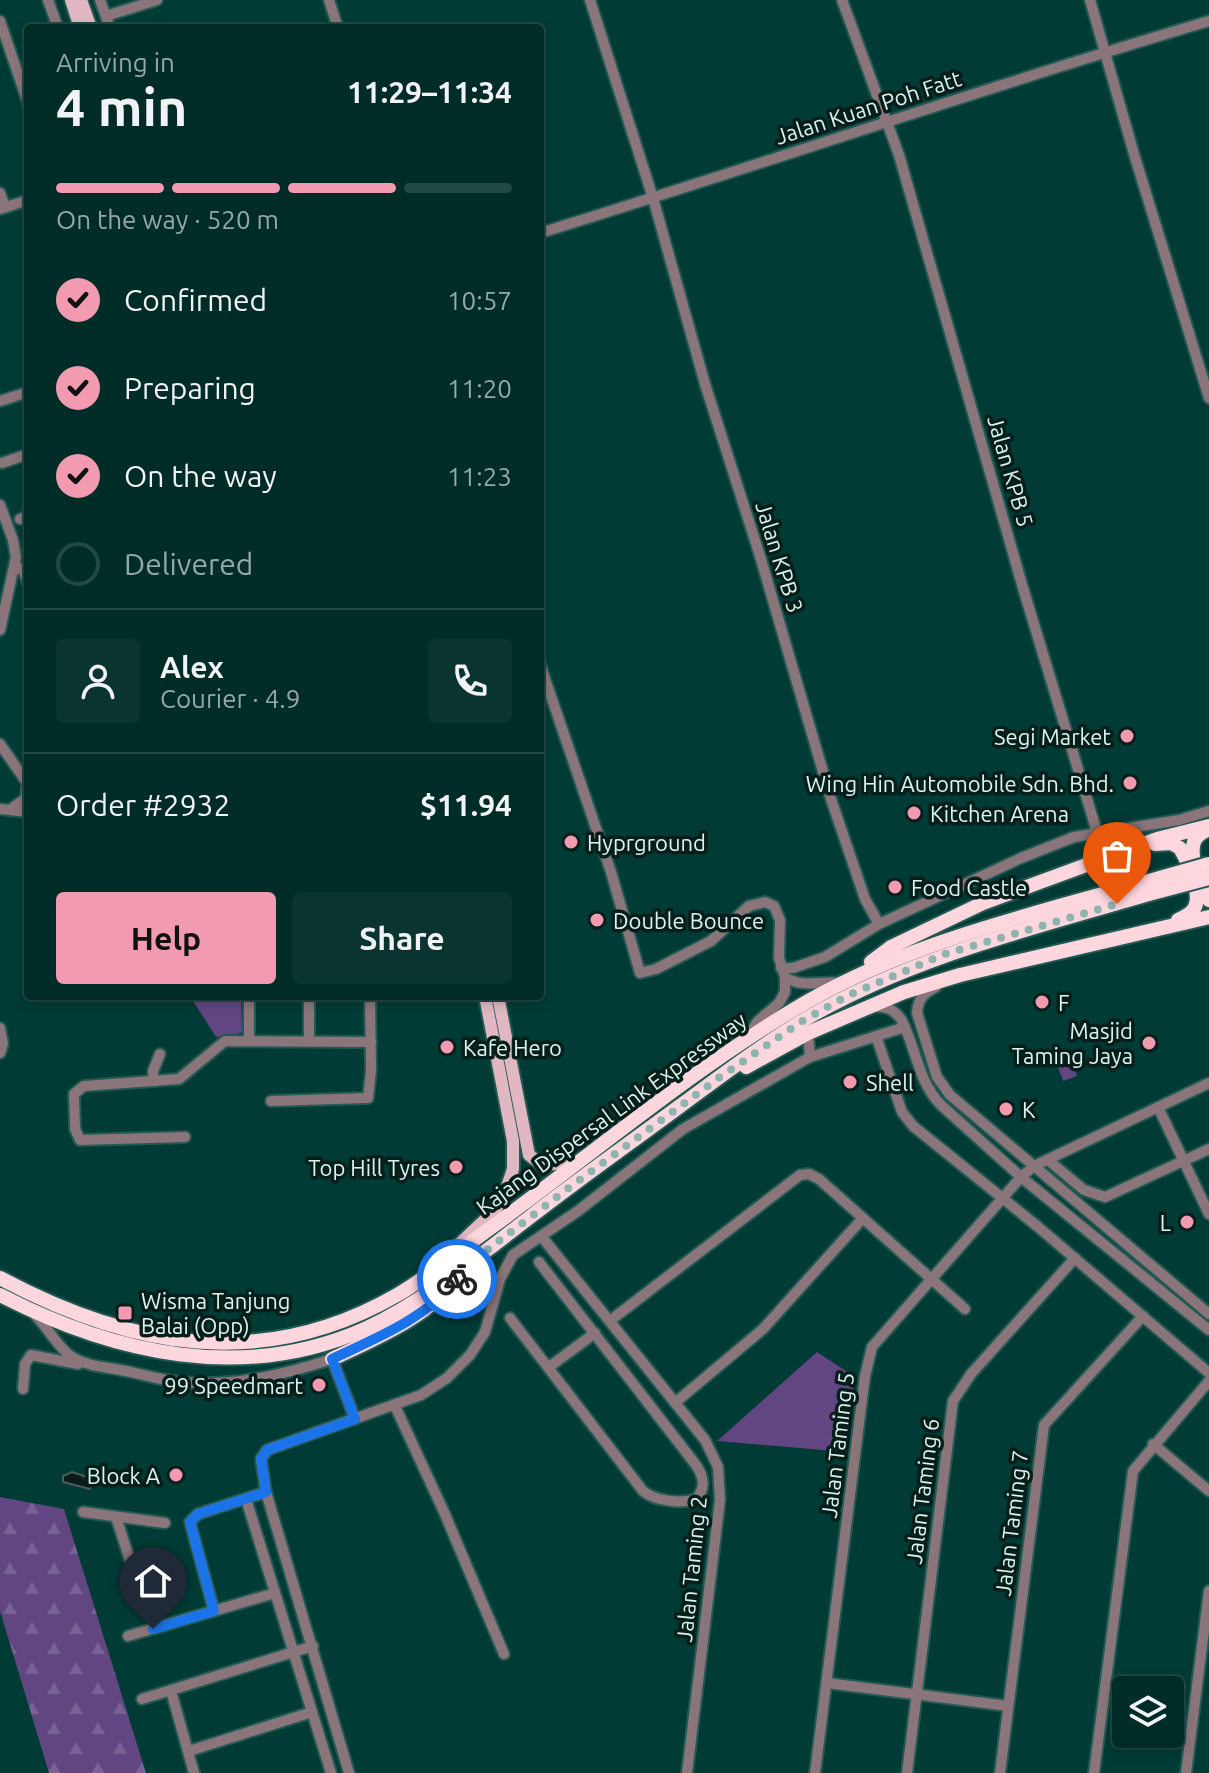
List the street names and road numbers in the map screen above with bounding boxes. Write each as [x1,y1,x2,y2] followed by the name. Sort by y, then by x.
[772,65,965,149] street label: Jalan Kuan Poh Fatt
[983,412,1039,530] street label: Jalan KPB 5
[751,498,809,616] street label: Jalan KPB 3
[471,1006,751,1219] street label: Kajang Dispersal Link Expressway
[816,1371,858,1519] street label: Jalan Taming 5
[901,1417,943,1565] street label: Jalan Taming 6
[990,1449,1032,1597] street label: Jalan Taming 7
[671,1495,711,1643] street label: Jalan Taming 2

